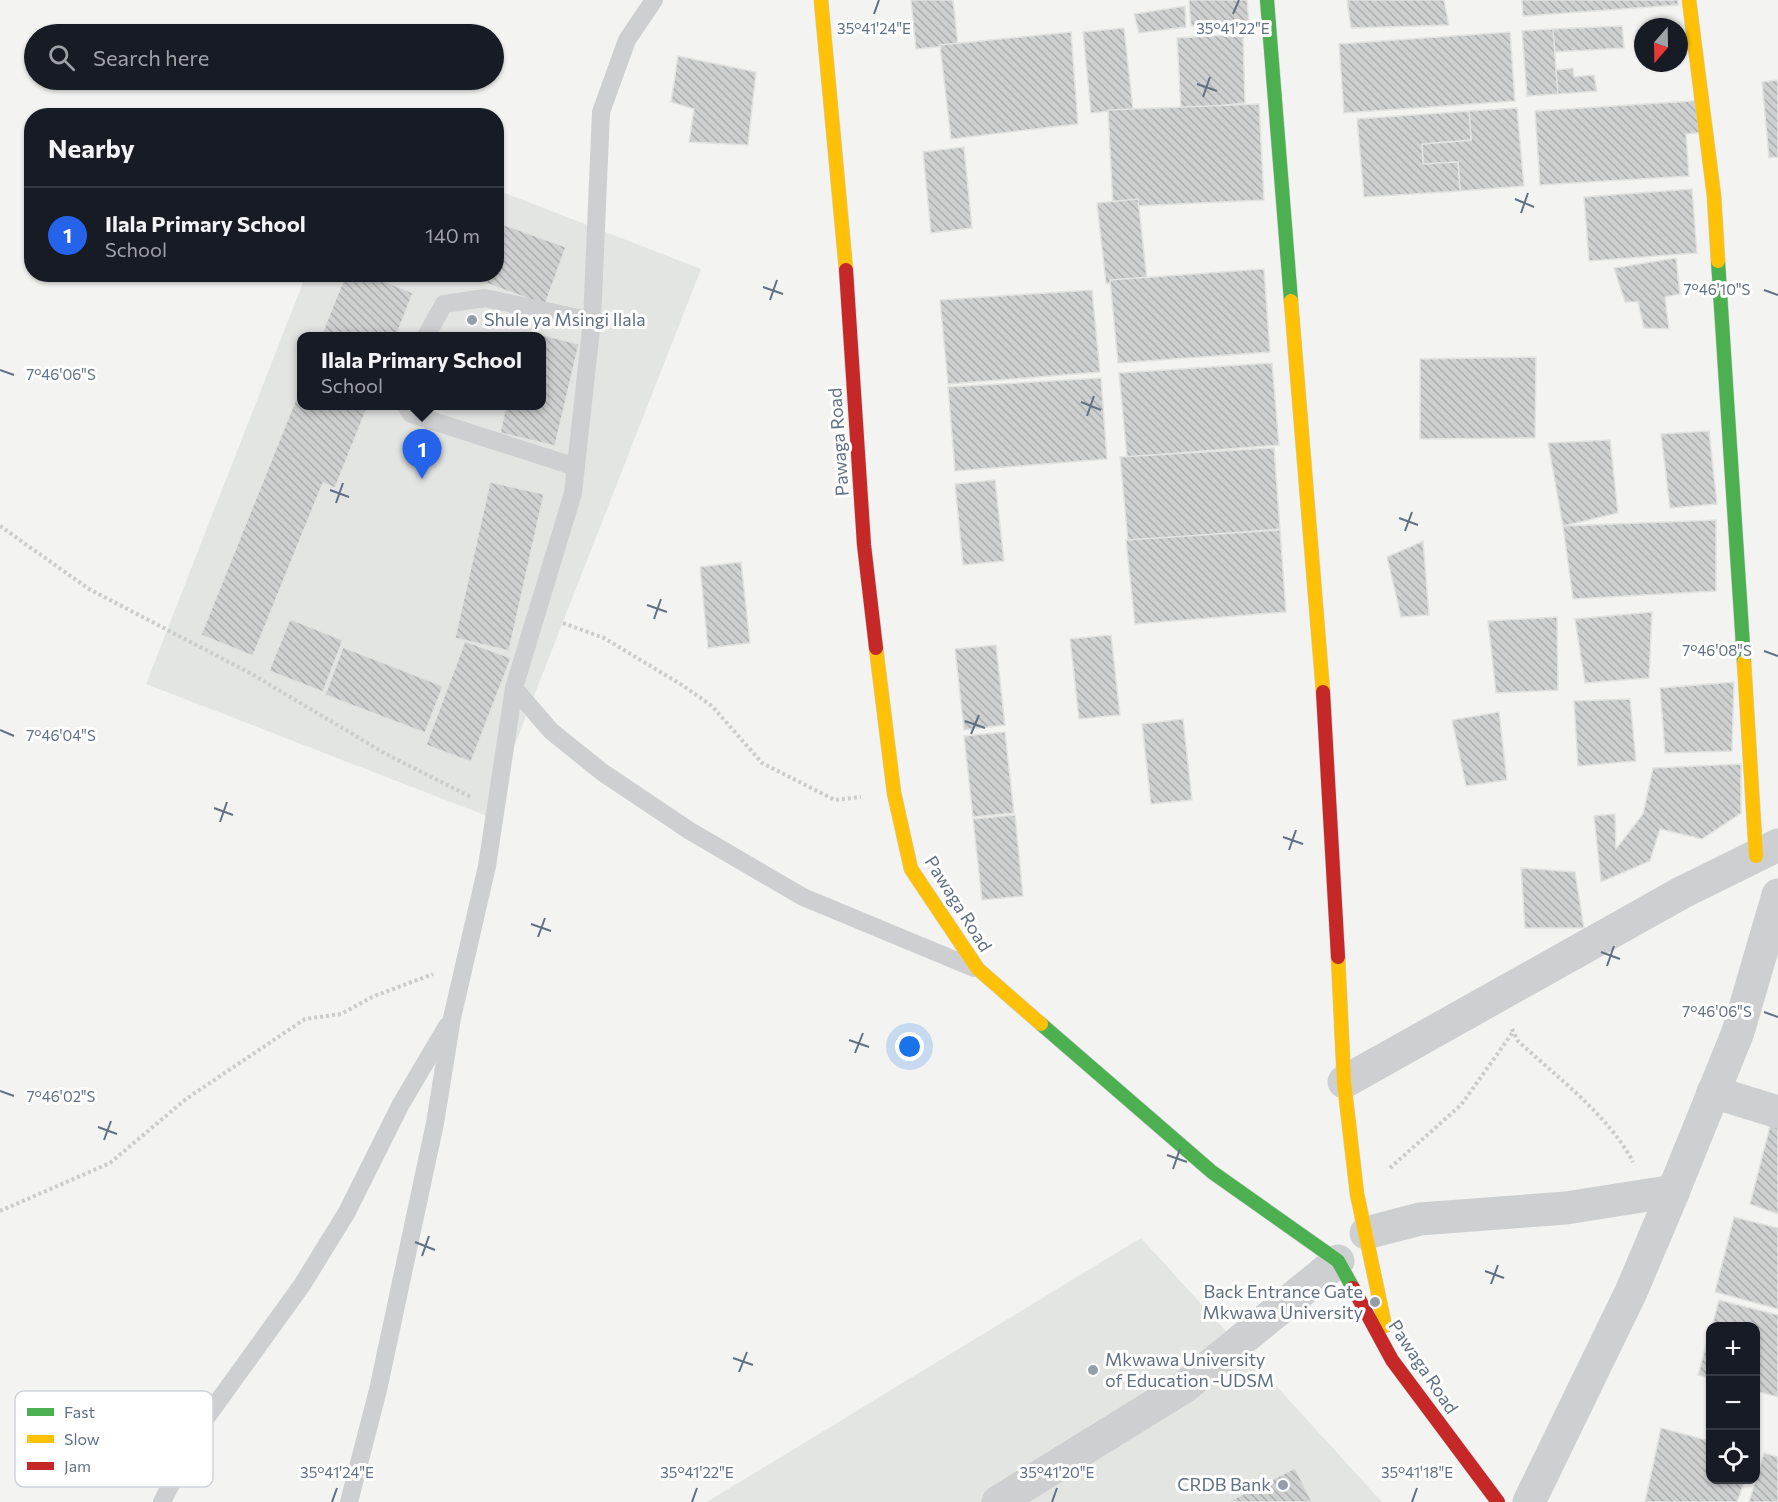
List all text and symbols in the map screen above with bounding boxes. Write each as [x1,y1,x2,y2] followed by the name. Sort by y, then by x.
[1634,18,1688,72] north arrow
[837,19,911,37] text: 35°41'24"E
[1196,19,1270,37] text: 35°41'22"E
[24,24,504,90] search box
[45,41,78,74] icon: search
[93,44,209,71] text: Search here
[48,132,135,163] text: Nearby
[105,210,306,237] text: Ilala Primary School
[63,223,72,247] text: 1
[425,223,480,247] text: 140 m
[105,237,167,261] text: School
[1684,280,1751,298] text: 7°46'10"S
[484,308,646,330] place label: Shule ya Msingi Ilala
[465,313,479,327] marker: Shule ya Msingi Ilala
[297,332,546,410] popup
[321,346,522,373] text: Ilala Primary School
[26,365,96,383] text: 7°46'06"S
[321,373,383,397] text: School
[823,387,853,497] street label: Pawaga Road
[402,430,442,479] pin: 1
[1682,641,1752,659] text: 7°46'08"S
[26,726,96,744] text: 7°46'04"S
[921,852,997,955] street label: Pawaga Road
[1682,1002,1752,1020] text: 7°46'06"S
[895,1032,924,1061] your location
[27,1087,96,1105] text: 7°46'02"S
[1203,1280,1363,1323] place label: Back Entrance Gate Mkwawa University
[1368,1295,1382,1309] marker: Back Entrance Gate Mkwawa University
[1384,1315,1463,1418] street label: Pawaga Road
[1706,1322,1760,1484] map controls
[1706,1322,1760,1376] button: +
[1105,1348,1274,1391] place label: Mkwawa University of Education -UDSM
[1086,1363,1100,1377] marker: Mkwawa University of Education -UDSM
[1706,1376,1760,1430] button: −
[15,1391,213,1487] legend
[64,1402,95,1421] text: Fast
[64,1429,100,1448] text: Slow
[1706,1430,1760,1484] button: locate
[64,1456,91,1475] text: Jam
[300,1463,374,1481] text: 35°41'24"E
[660,1463,734,1481] text: 35°41'22"E
[1020,1463,1094,1481] text: 35°41'20"E
[1381,1463,1453,1481] text: 35°41'18"E
[1177,1473,1271,1495] place label: CRDB Bank
[1276,1478,1290,1492] marker: CRDB Bank

